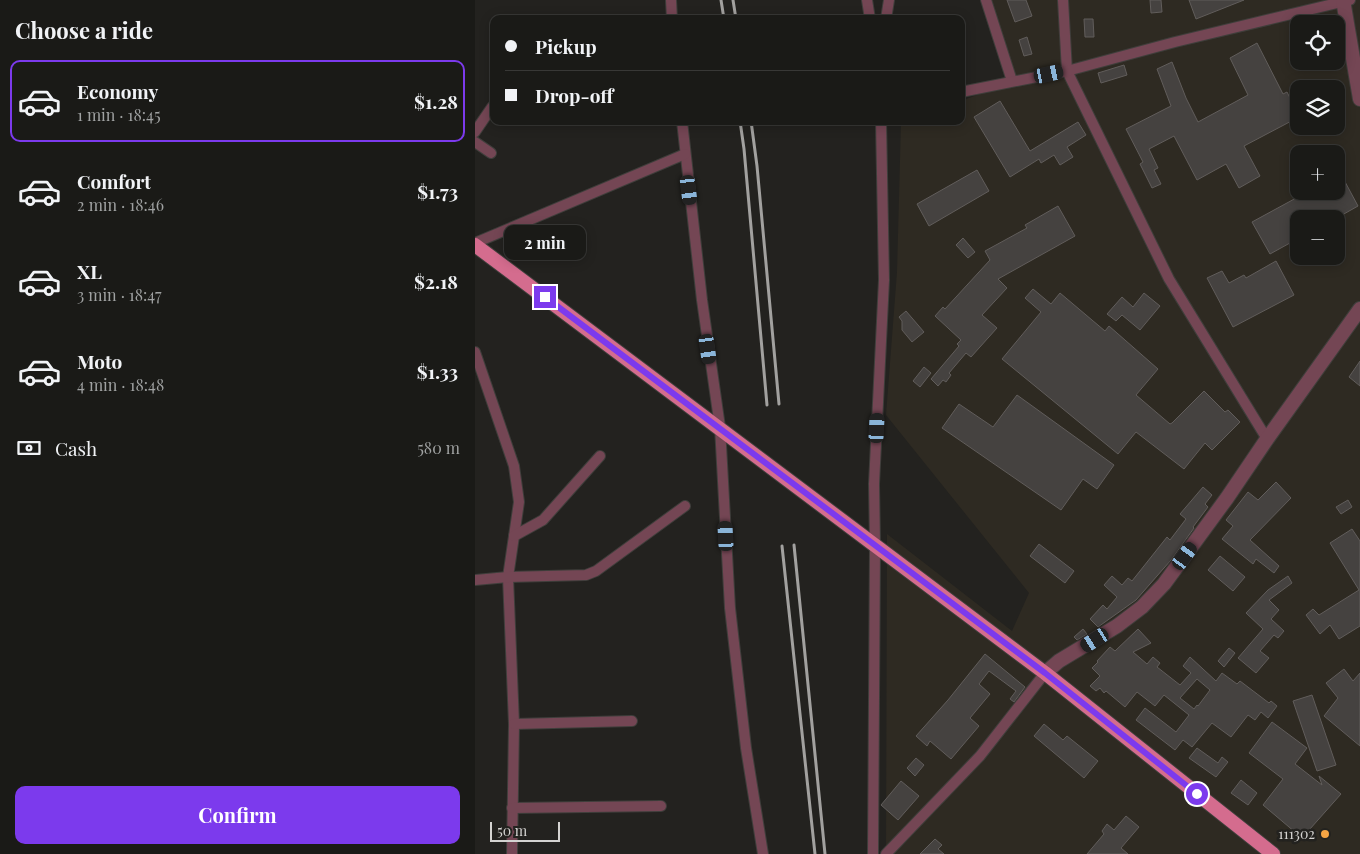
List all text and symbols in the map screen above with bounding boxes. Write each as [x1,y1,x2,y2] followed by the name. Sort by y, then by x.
[15,15,153,45] text: Choose a ride
[1290,15,1345,265] map controls
[1290,15,1345,70] button: locate
[535,33,597,59] text: Pickup
[1032,64,1065,84] car
[77,78,158,104] text: Economy
[17,79,62,124] icon: car
[1290,80,1345,135] button: layers
[535,82,613,108] text: Drop-off
[414,88,458,114] text: $1.28
[77,104,161,125] text: 1 min · 18:45
[1290,145,1345,200] button: +
[77,168,151,194] text: Comfort
[17,169,62,214] icon: car
[679,174,698,206] car
[417,178,458,204] text: $1.73
[77,194,164,215] text: 2 min · 18:46
[1290,210,1345,265] button: −
[504,224,586,260] callout: 2 min
[524,232,566,253] text: 2 min
[77,258,102,284] text: XL
[17,259,62,304] icon: car
[414,268,458,294] text: $2.18
[77,284,162,305] text: 3 min · 18:47
[534,286,556,308] route end
[698,333,717,365] car
[77,348,122,374] text: Moto
[17,349,62,394] icon: car
[417,358,458,384] text: $1.33
[77,374,164,395] text: 4 min · 18:48
[868,413,885,443] car
[15,434,43,462] icon: cash
[55,435,97,461] text: Cash
[417,437,460,458] text: 580 m
[717,521,734,551] car
[1170,539,1199,573] car
[1078,626,1111,654] car
[1186,783,1208,805] route start
[15,786,460,844] button: Confirm
[490,819,560,842] scale bar
[497,821,527,840] text: 50 m
[1278,824,1315,843] place label: 111302
[1319,828,1331,840] marker: 111302

